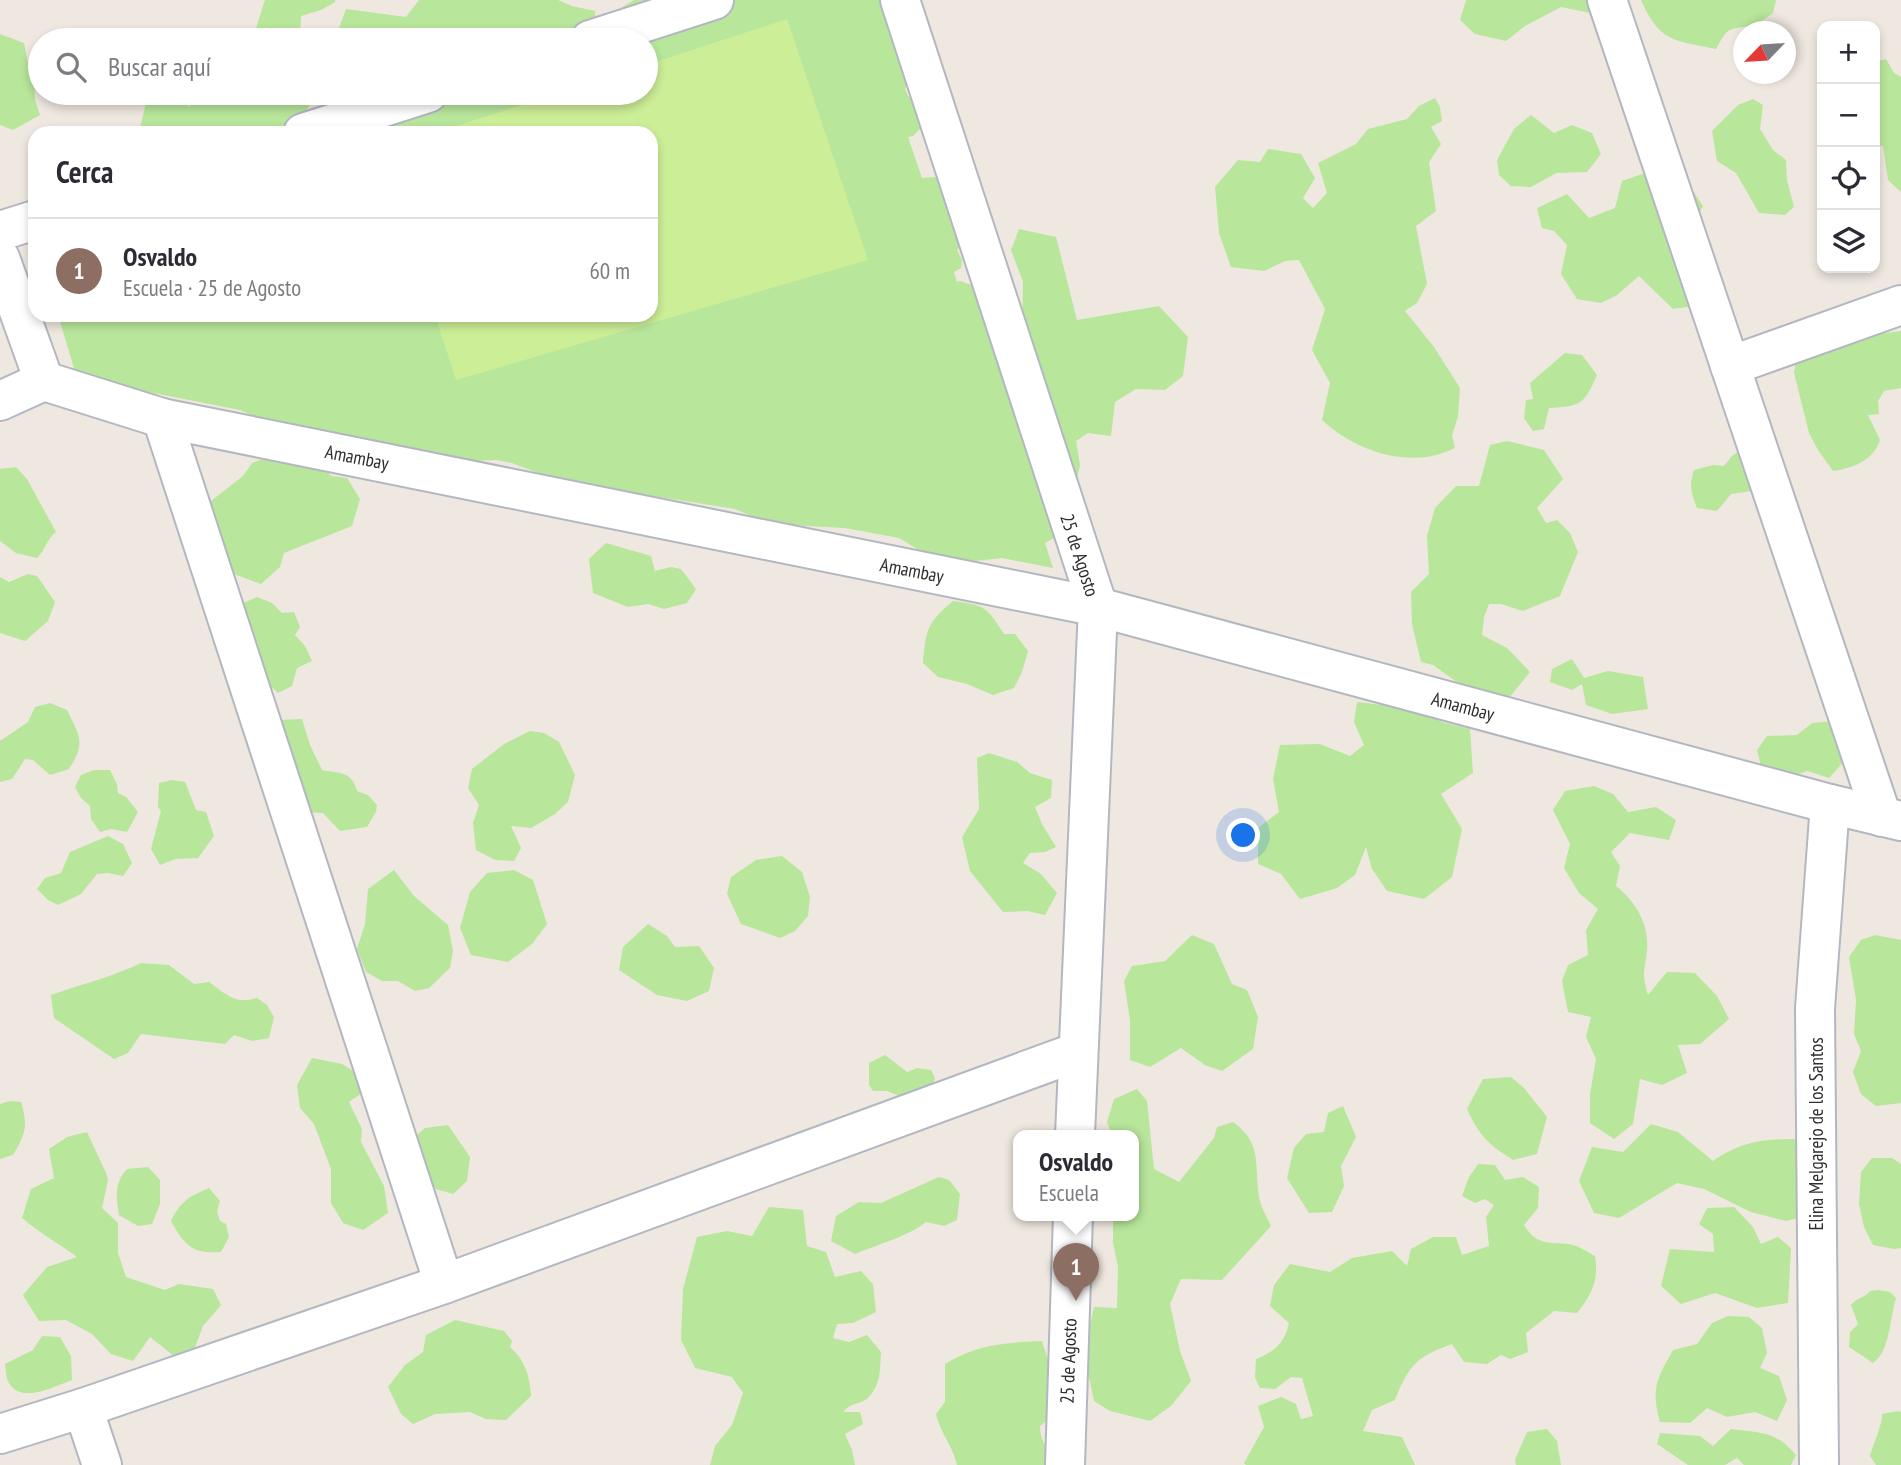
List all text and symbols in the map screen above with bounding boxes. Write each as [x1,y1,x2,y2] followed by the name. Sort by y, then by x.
[1733,21,1796,84] north arrow
[1817,21,1880,273] map controls
[1817,21,1880,84] button: +
[28,28,658,105] search box
[52,48,90,86] icon: search
[108,50,211,83] text: Buscar aquí
[1817,84,1880,147] button: −
[1817,147,1880,210] button: locate
[56,152,113,191] text: Cerca
[1817,210,1880,273] button: layers
[123,240,197,273] text: Osvaldo
[74,256,85,285] text: 1
[589,256,630,285] text: 60 m
[123,273,301,302] text: Escuela · 25 de Agosto
[323,439,392,475] street label: Amambay
[1055,511,1105,599] street label: 25 de Agosto
[878,552,947,588] street label: Amambay
[1429,686,1498,726] street label: Amambay
[1226,818,1260,852] your location
[1804,1037,1828,1231] street label: Elina Melgarejo de los Santos
[1013,1130,1139,1221] popup
[1039,1145,1113,1178] text: Osvaldo
[1039,1178,1099,1207] text: Escuela
[1053,1243,1099,1301] pin: 1
[1055,1318,1081,1404] street label: 25 de Agosto

